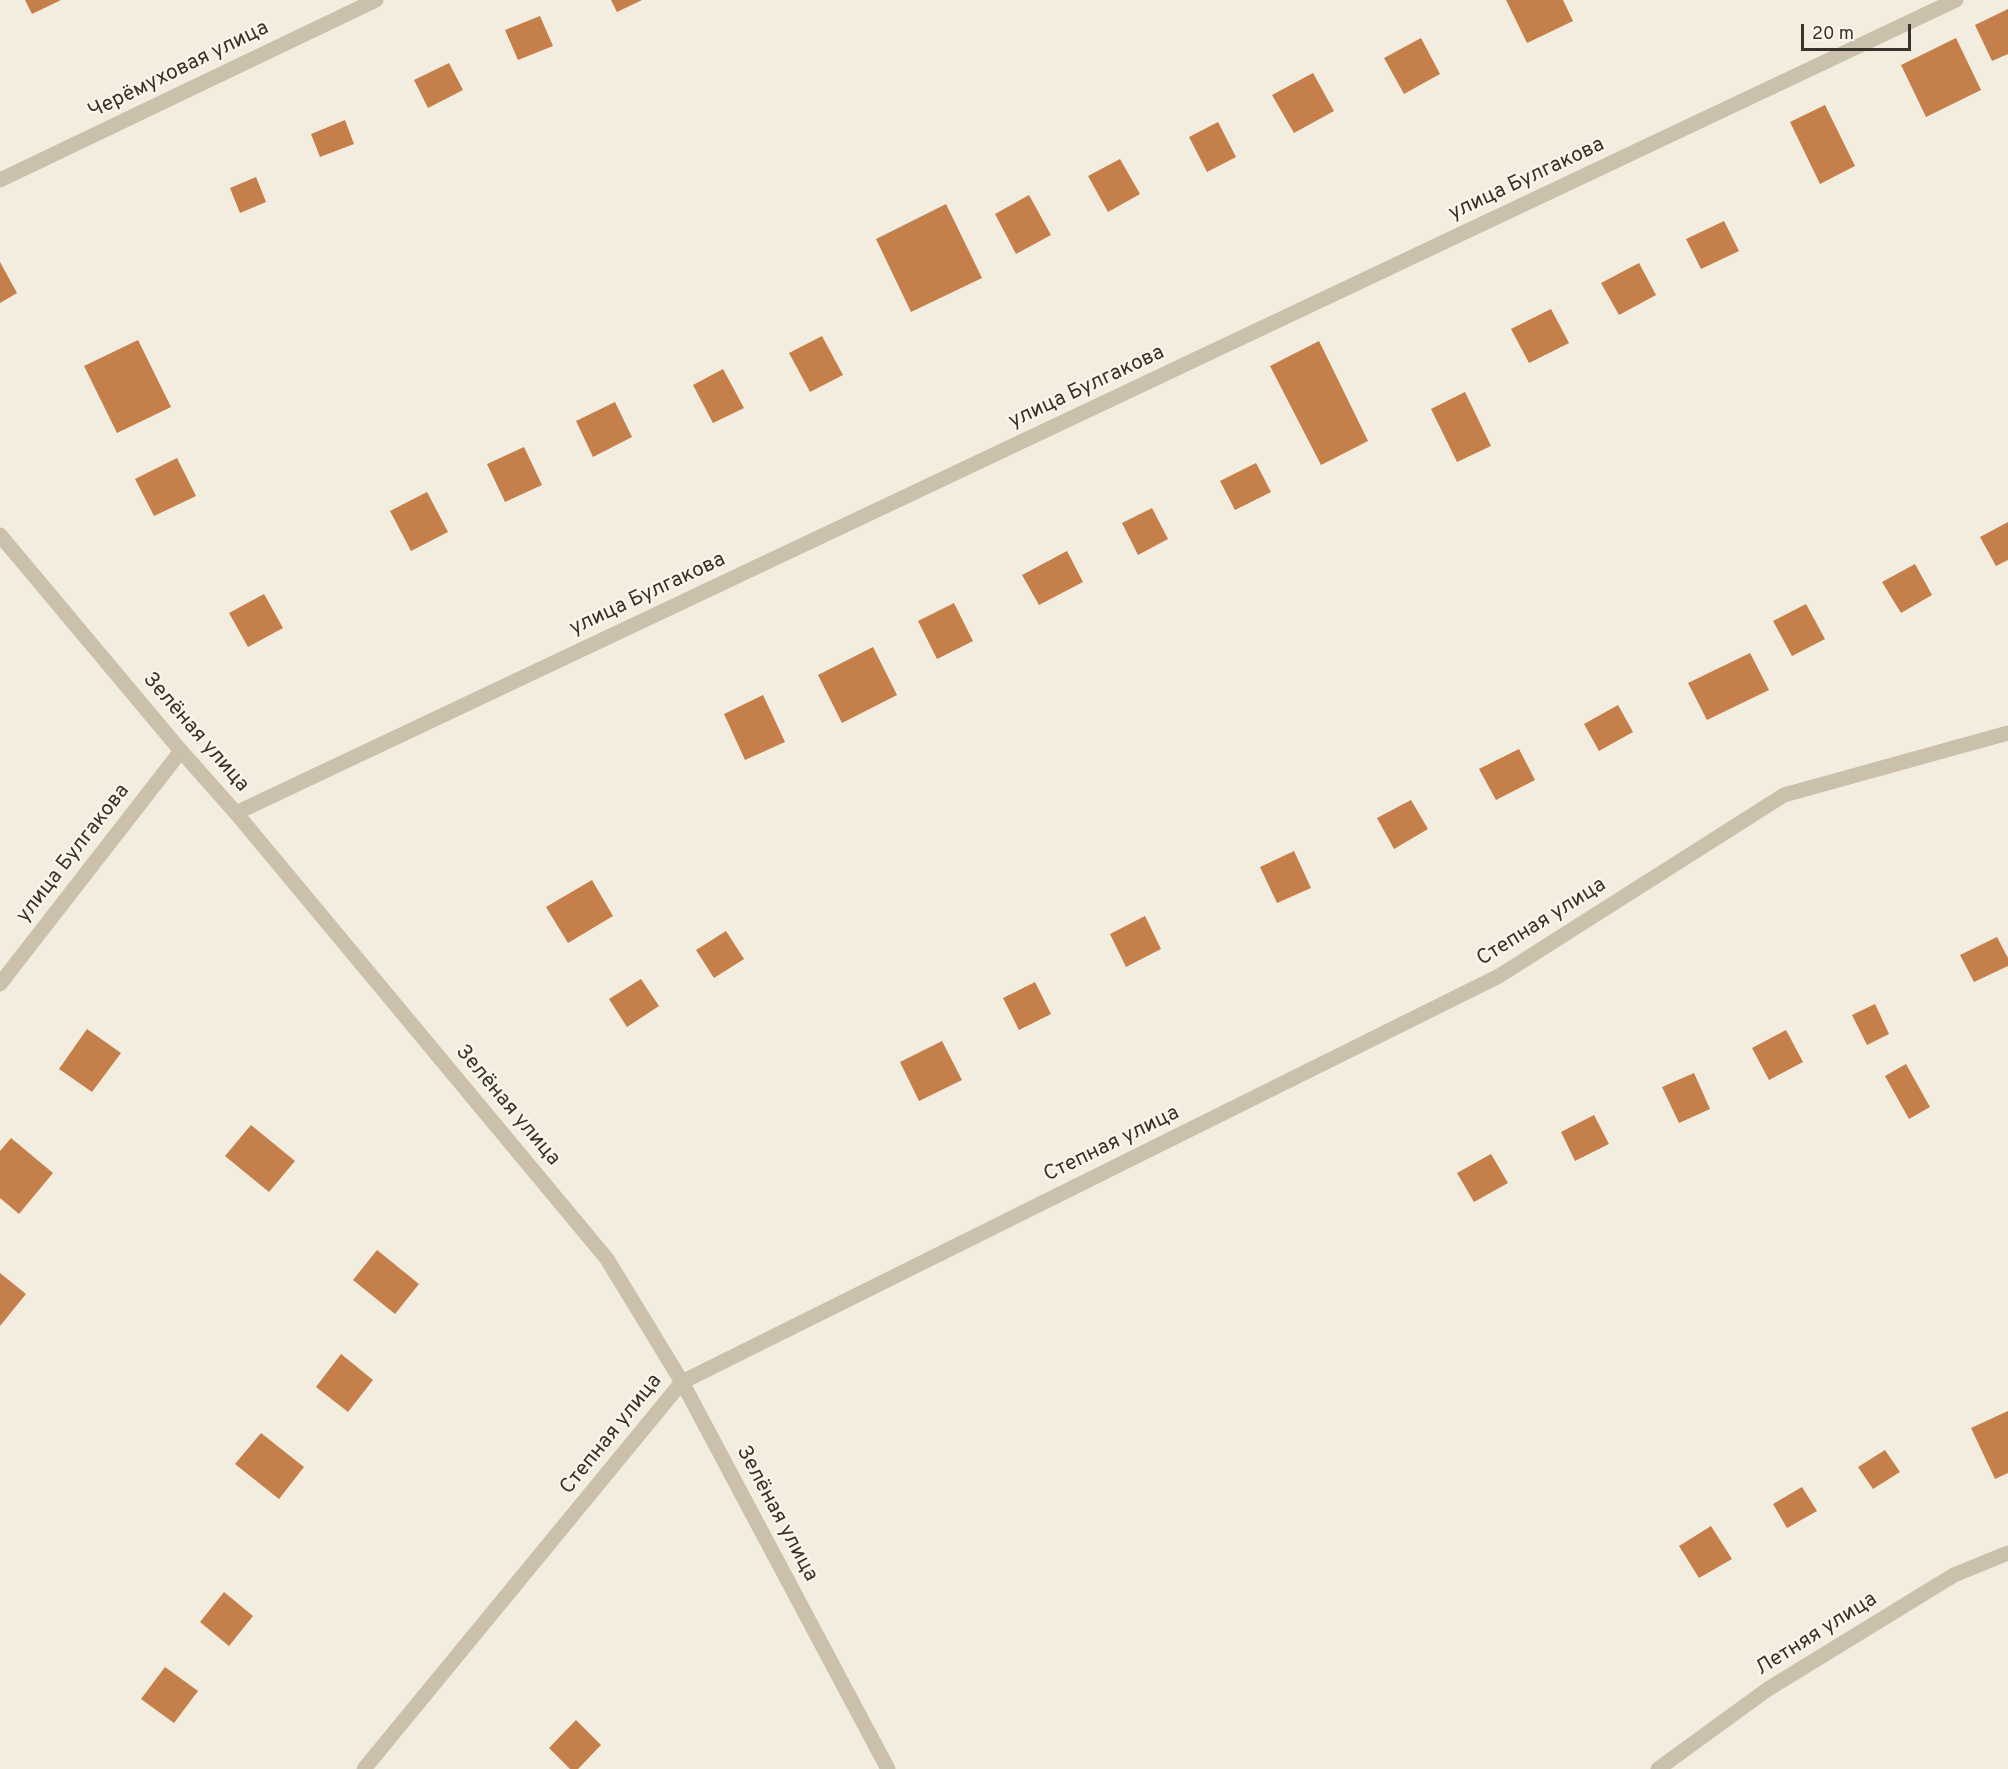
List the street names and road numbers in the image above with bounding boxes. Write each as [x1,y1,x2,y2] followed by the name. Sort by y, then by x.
[85,16,273,126] street label: Черёмуховая улица
[1445,133,1609,227] street label: улица Булгакова
[1005,341,1169,435] street label: улица Булгакова
[566,548,730,642] street label: улица Булгакова
[136,668,254,798] street label: Зелёная улица
[12,780,136,928] street label: улица Булгакова
[1473,873,1611,973] street label: Степная улица
[449,1040,565,1172] street label: Зелёная улица
[1040,1101,1184,1189] street label: Степная улица
[556,1370,668,1500] street label: Степная улица
[730,1442,822,1586] street label: Зелёная улица
[1752,1588,1882,1682] street label: Летняя улица

